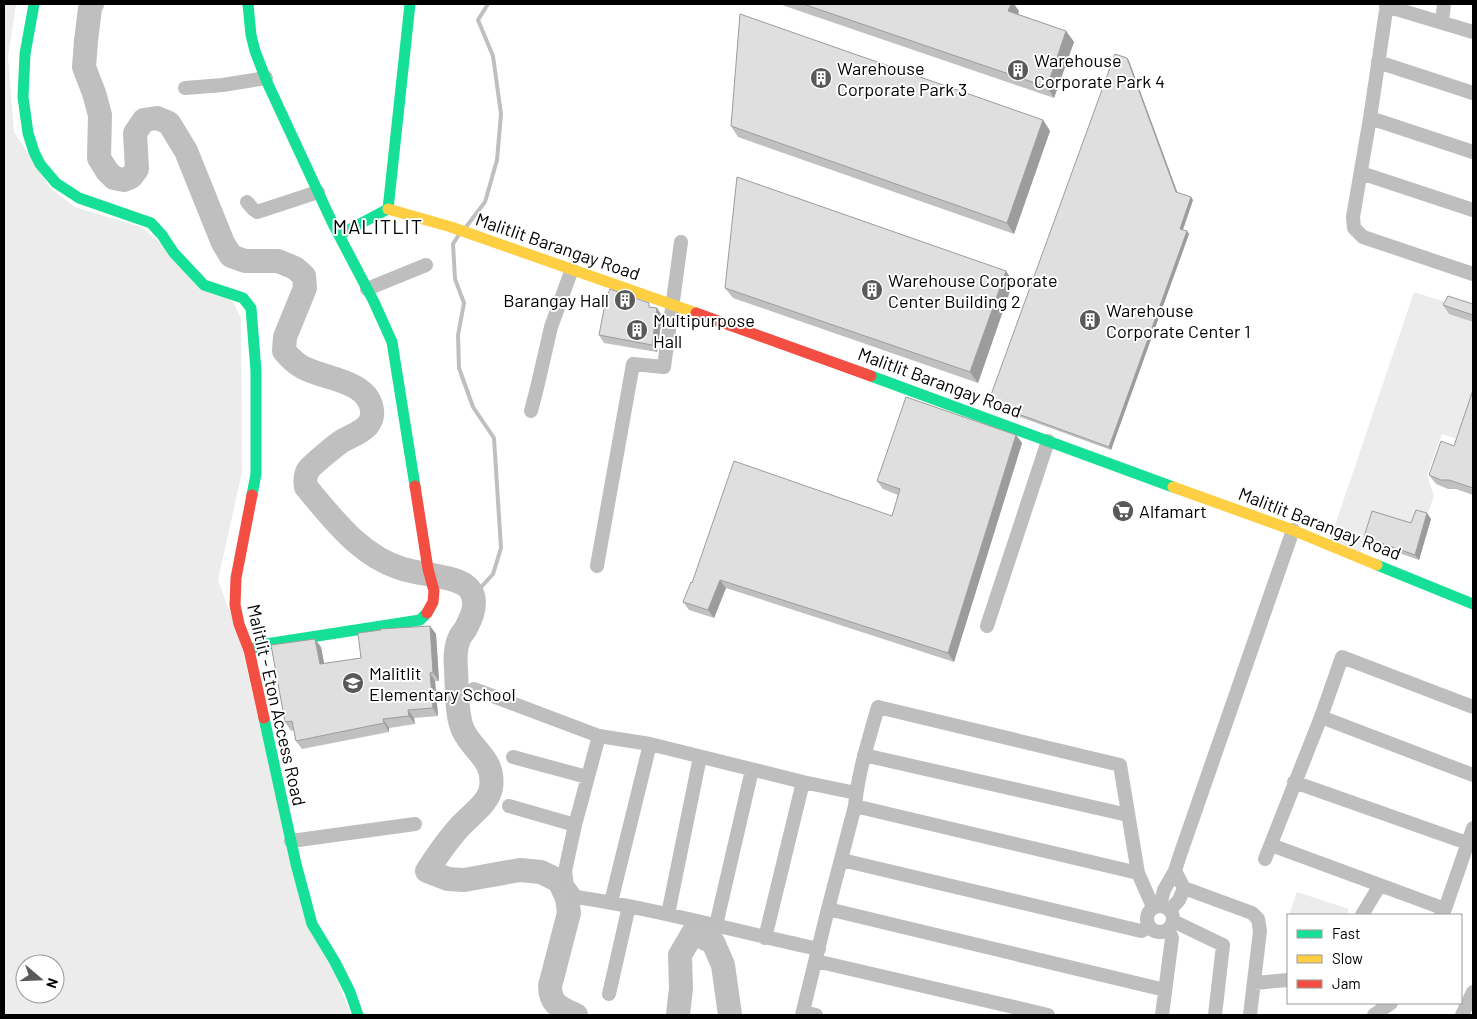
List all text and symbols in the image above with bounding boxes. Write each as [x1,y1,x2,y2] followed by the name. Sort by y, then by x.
[1034,49,1165,92] place label: Warehouse Corporate Park 4
[837,57,967,100] place label: Warehouse Corporate Park 3
[1006,58,1030,82] building icon: Warehouse Corporate Park 4
[809,66,833,90] building icon: Warehouse Corporate Park 3
[473,208,643,284] street label: Malitlit Barangay Road
[333,214,423,238] district label: MALITLIT
[888,269,1058,312] place label: Warehouse Corporate Center Building 2
[860,278,884,302] building icon: Warehouse Corporate Center Building 2
[613,288,637,312] building icon: Barangay Hall
[503,289,609,311] place label: Barangay Hall
[1106,299,1251,342] place label: Warehouse Corporate Center 1
[1078,308,1102,332] building icon: Warehouse Corporate Center 1
[653,309,755,352] place label: Multipurpose Hall
[625,318,649,342] building icon: Multipurpose Hall
[855,342,1025,422] street label: Malitlit Barangay Road
[1236,482,1404,564] street label: Malitlit Barangay Road
[1111,499,1135,523] supermarket icon: Alfamart
[1139,500,1207,522] place label: Alfamart
[243,602,311,808] street label: Malitlit - Eton Access Road
[369,662,516,705] place label: Malitlit Elementary School
[341,671,365,695] school or university icon: Malitlit Elementary School
[1287,914,1462,1004] legend
[1332,924,1360,942] text: Fast
[1332,949,1363,967] text: Slow
[15,954,65,1004] north arrow
[1332,974,1361,992] text: Jam
[43,976,62,991] text: N

